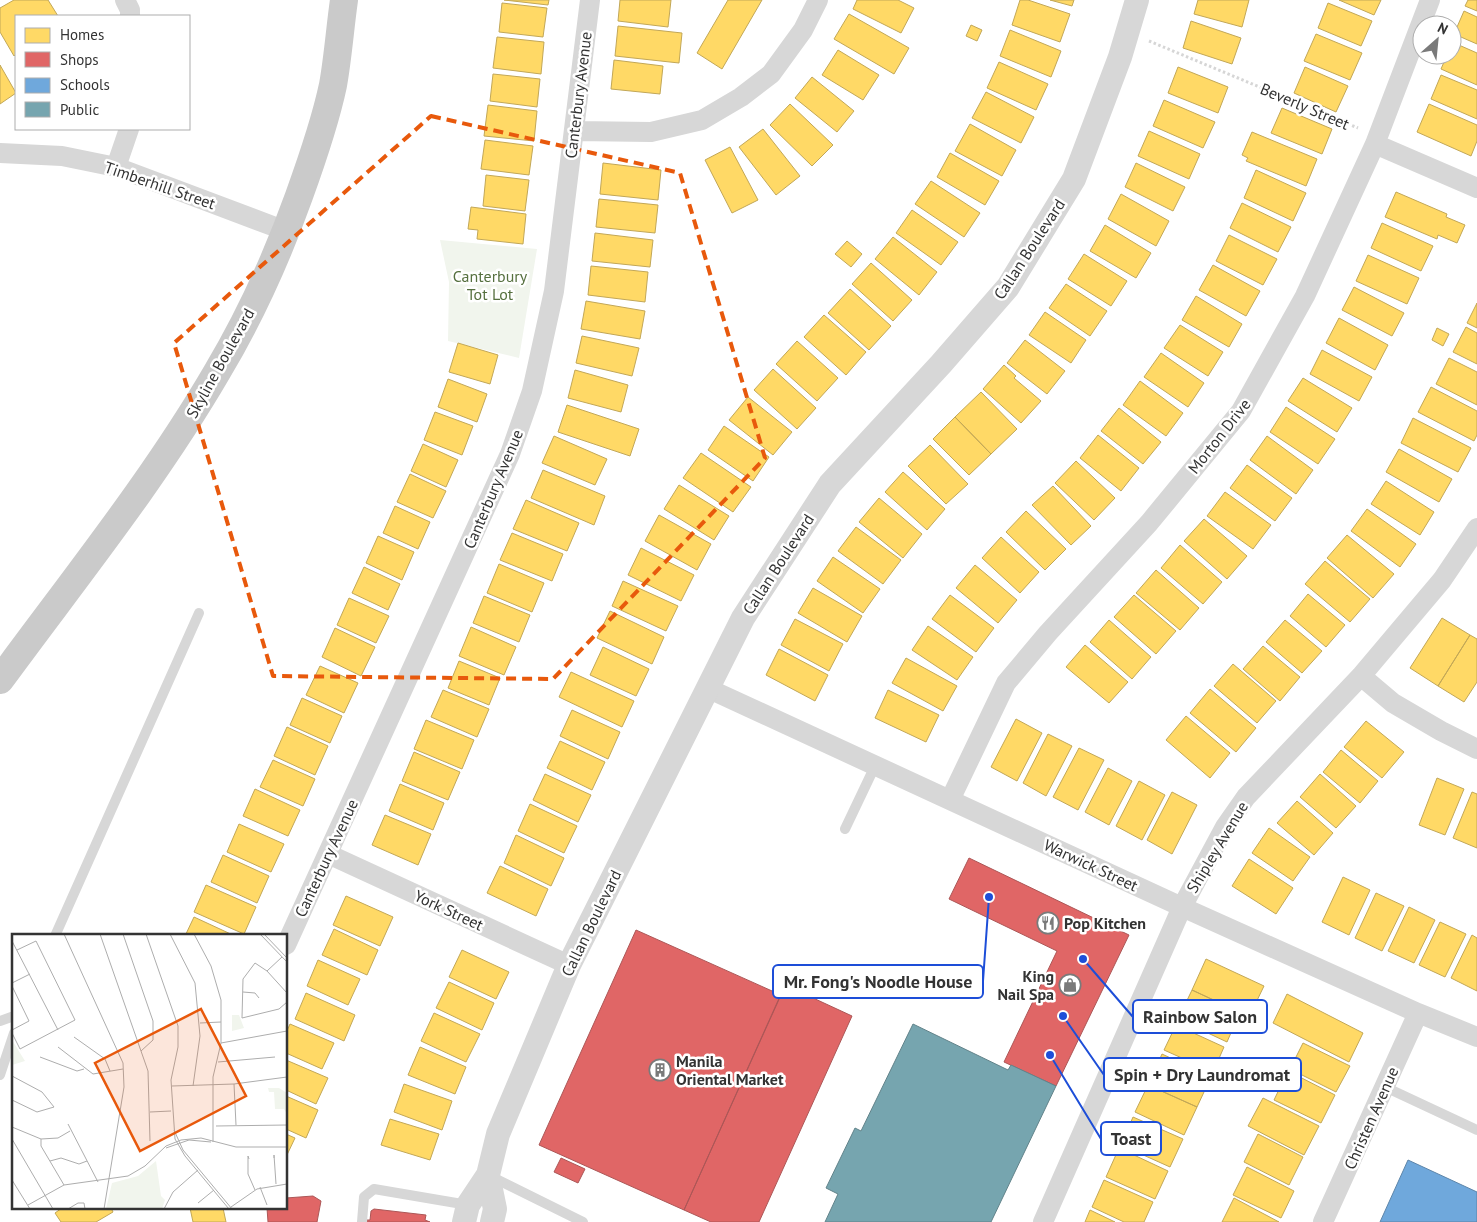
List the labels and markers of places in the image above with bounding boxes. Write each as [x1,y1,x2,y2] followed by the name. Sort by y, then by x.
[1036,911,1060,935] restaurant icon: Pop Kitchen
[1064,913,1146,933] place label: Pop Kitchen
[773,965,983,998] callout: Mr. Fong's Noodle House
[997,966,1054,1004] place label: King Nail Spa
[1058,973,1082,997] shop icon: King Nail Spa
[1133,1000,1267,1033] callout: Rainbow Salon
[676,1051,784,1089] place label: Manila Oriental Market
[648,1058,672,1082] building icon: Manila Oriental Market
[1104,1058,1301,1091] callout: Spin + Dry Laundromat
[1101,1122,1161,1155] callout: Toast

